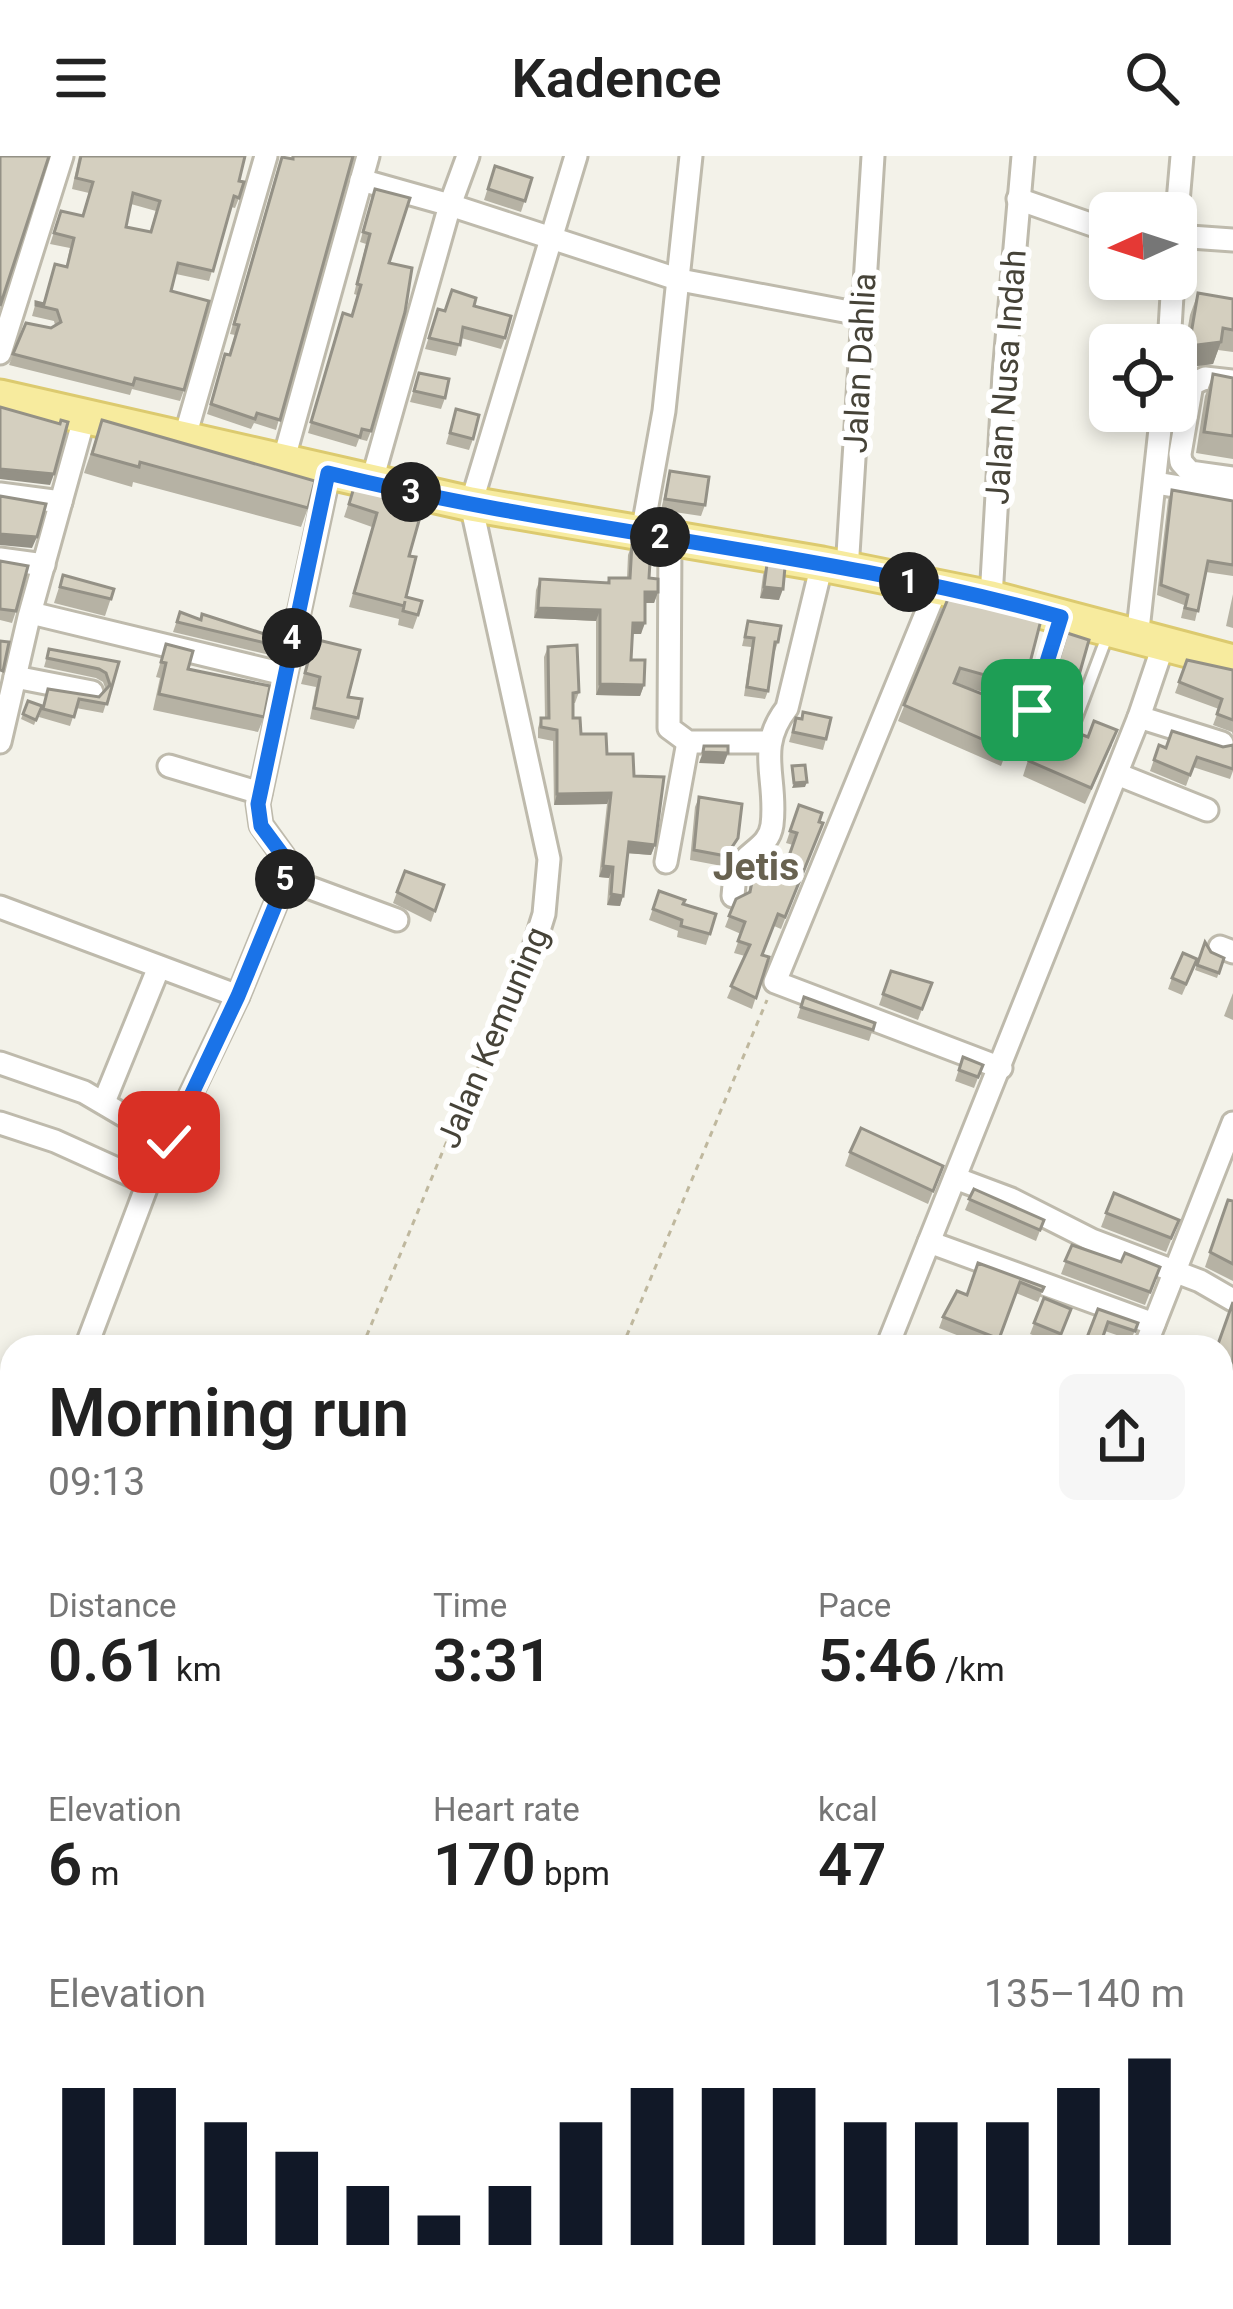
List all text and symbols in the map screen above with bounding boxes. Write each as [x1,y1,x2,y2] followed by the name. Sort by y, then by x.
[48,45,114,111] icon: menu
[1119,45,1185,111] icon: search
[511,47,722,110] text: Kadence
[1089,192,1197,300] north arrow
[1089,192,1197,432] map controls
[977,248,1034,506] street label: Jalan Nusa Indah
[835,272,884,454] street label: Jalan Dahlia
[1089,324,1197,432] button: locate
[381,462,441,522] pin: 3
[402,472,420,511] text: 3
[630,507,690,567] pin: 2
[651,517,669,556] text: 2
[879,552,939,612] pin: 1
[900,562,918,601] text: 1
[262,608,322,668] pin: 4
[283,618,301,657] text: 4
[981,659,1083,761] pin
[999,677,1065,743] icon: arrive
[713,844,799,890] district label: Jetis
[255,849,315,909] pin: 5
[276,859,294,898] text: 5
[428,921,557,1154] street label: Jalan Kemuning
[118,1091,220,1193] pin
[136,1109,202,1175] icon: check
[1059,1374,1185,1500] button: share
[48,1375,409,1452] text: Morning run
[48,1459,145,1505] text: 09:13
[48,1586,176,1625] text: Distance
[433,1586,507,1625] text: Time
[818,1586,891,1625] text: Pace
[48,1625,168,1696] text: 0.61
[433,1625,552,1696] text: 3:31
[818,1625,937,1696] text: 5:46
[168,1650,222,1689] text: km
[937,1650,1005,1689] text: /km
[48,1790,182,1829] text: Elevation
[433,1790,580,1829] text: Heart rate
[818,1790,878,1829] text: kcal
[48,1829,82,1900] text: 6
[433,1829,536,1900] text: 170
[818,1829,887,1900] text: 47
[82,1854,119,1893] text: m
[536,1854,610,1893] text: bpm
[48,1971,206,2017] text: Elevation
[984,1971,1185,2017] text: 135–140 m

